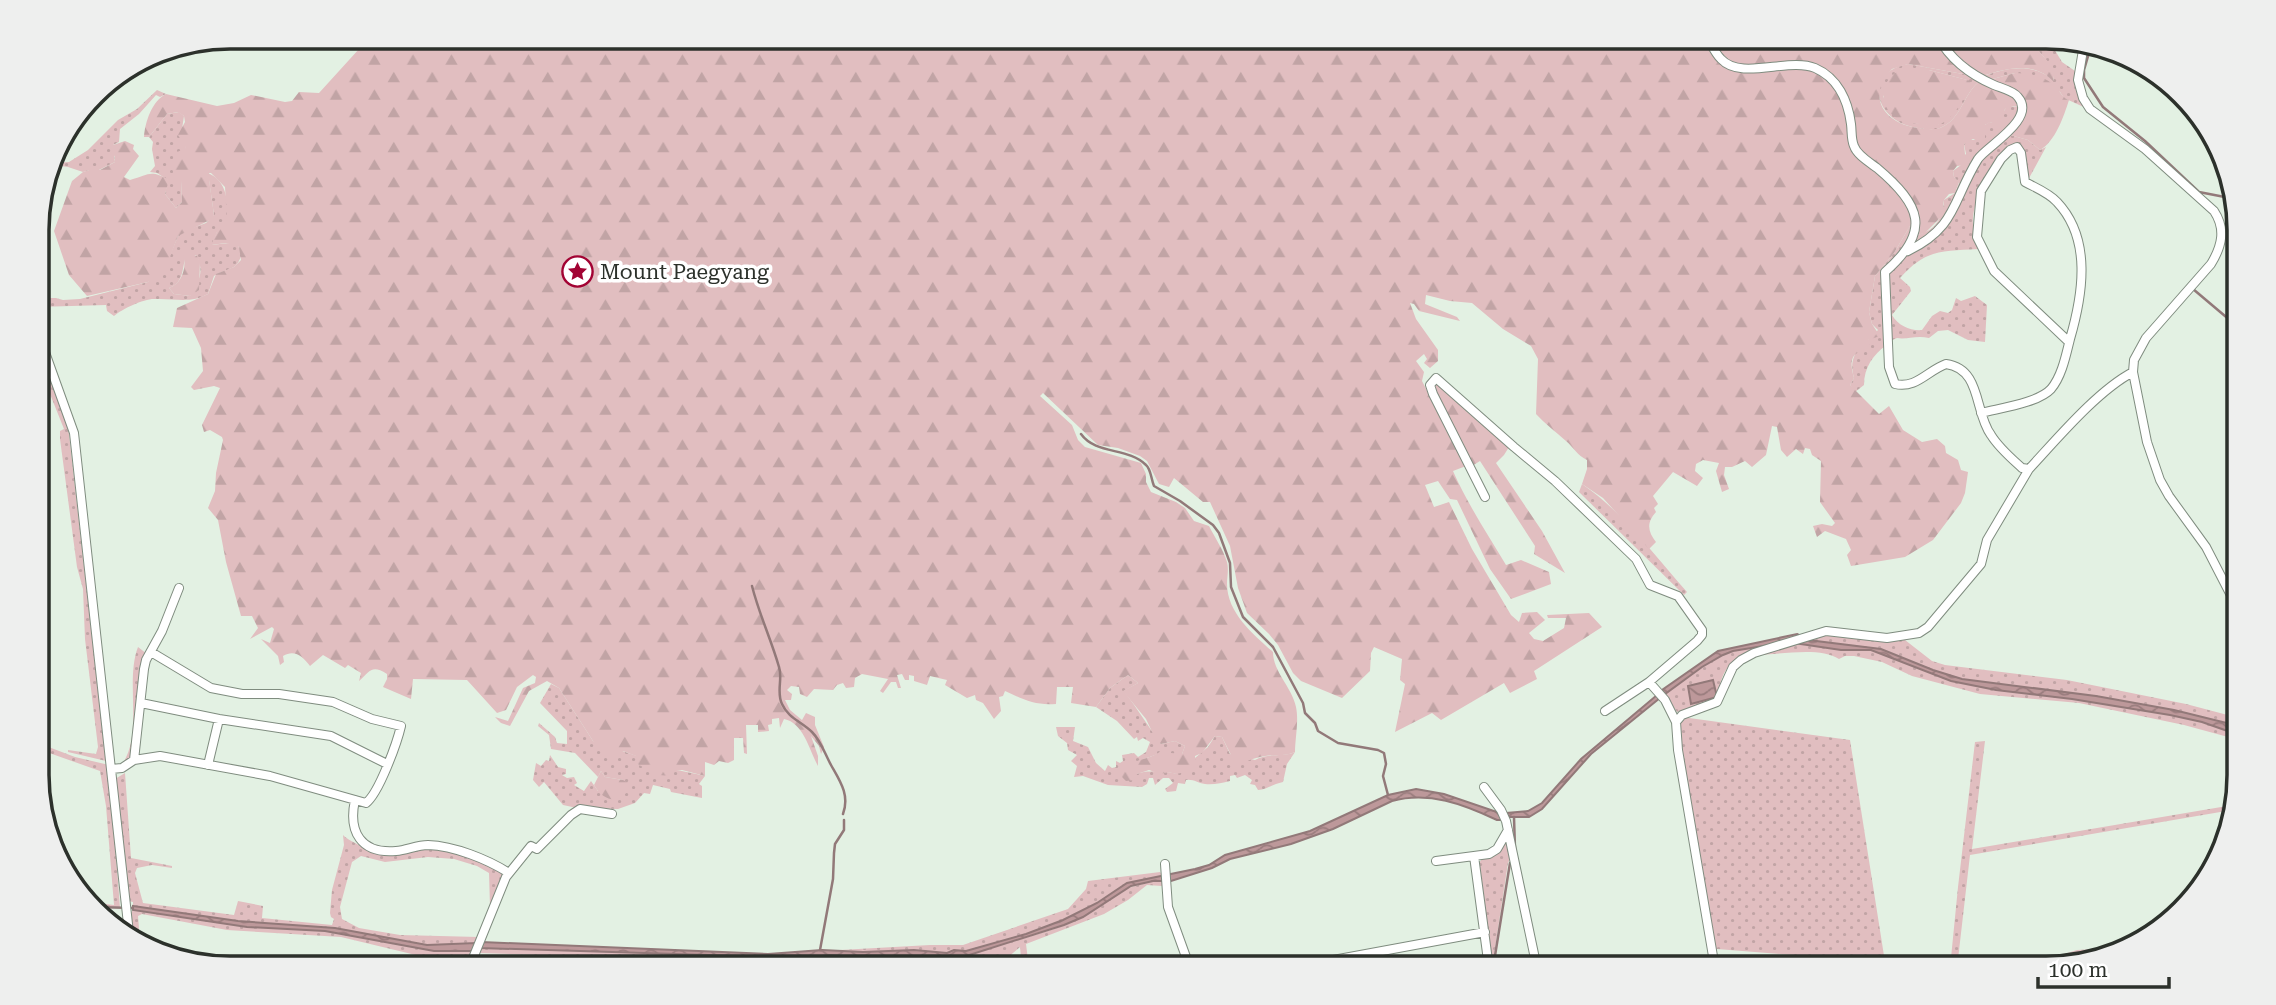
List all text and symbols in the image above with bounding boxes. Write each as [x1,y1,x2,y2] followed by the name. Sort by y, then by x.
[560,255,594,289] place icon: Mount Paegyang
[600,260,769,284] place label: Mount Paegyang
[2038,946,2169,990] scale bar
[2048,958,2108,982] text: 100 m

